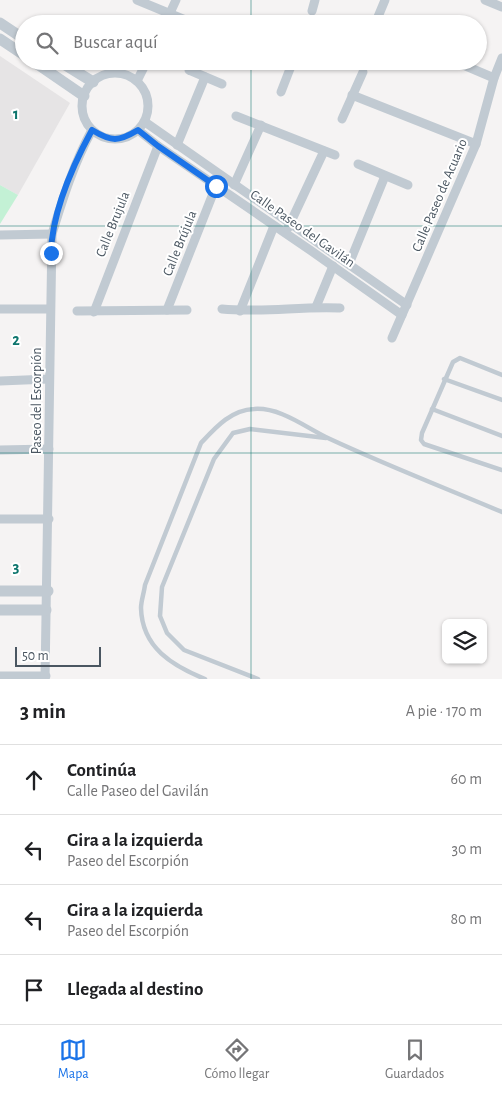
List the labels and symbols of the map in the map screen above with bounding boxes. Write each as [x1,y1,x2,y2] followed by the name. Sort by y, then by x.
[13,106,19,122] text: 1
[410,137,470,254] street label: Calle Paseo de Acuario
[205,175,228,198] route start
[248,188,357,270] street label: Calle Paseo del Gavilán
[93,189,133,259] street label: Calle Brujula
[160,208,200,278] street label: Calle Brújula
[40,242,63,265] route end
[12,332,20,348] text: 2
[30,348,44,454] street label: Paseo del Escorpión
[13,559,20,575] text: 3
[15,644,101,667] scale bar

